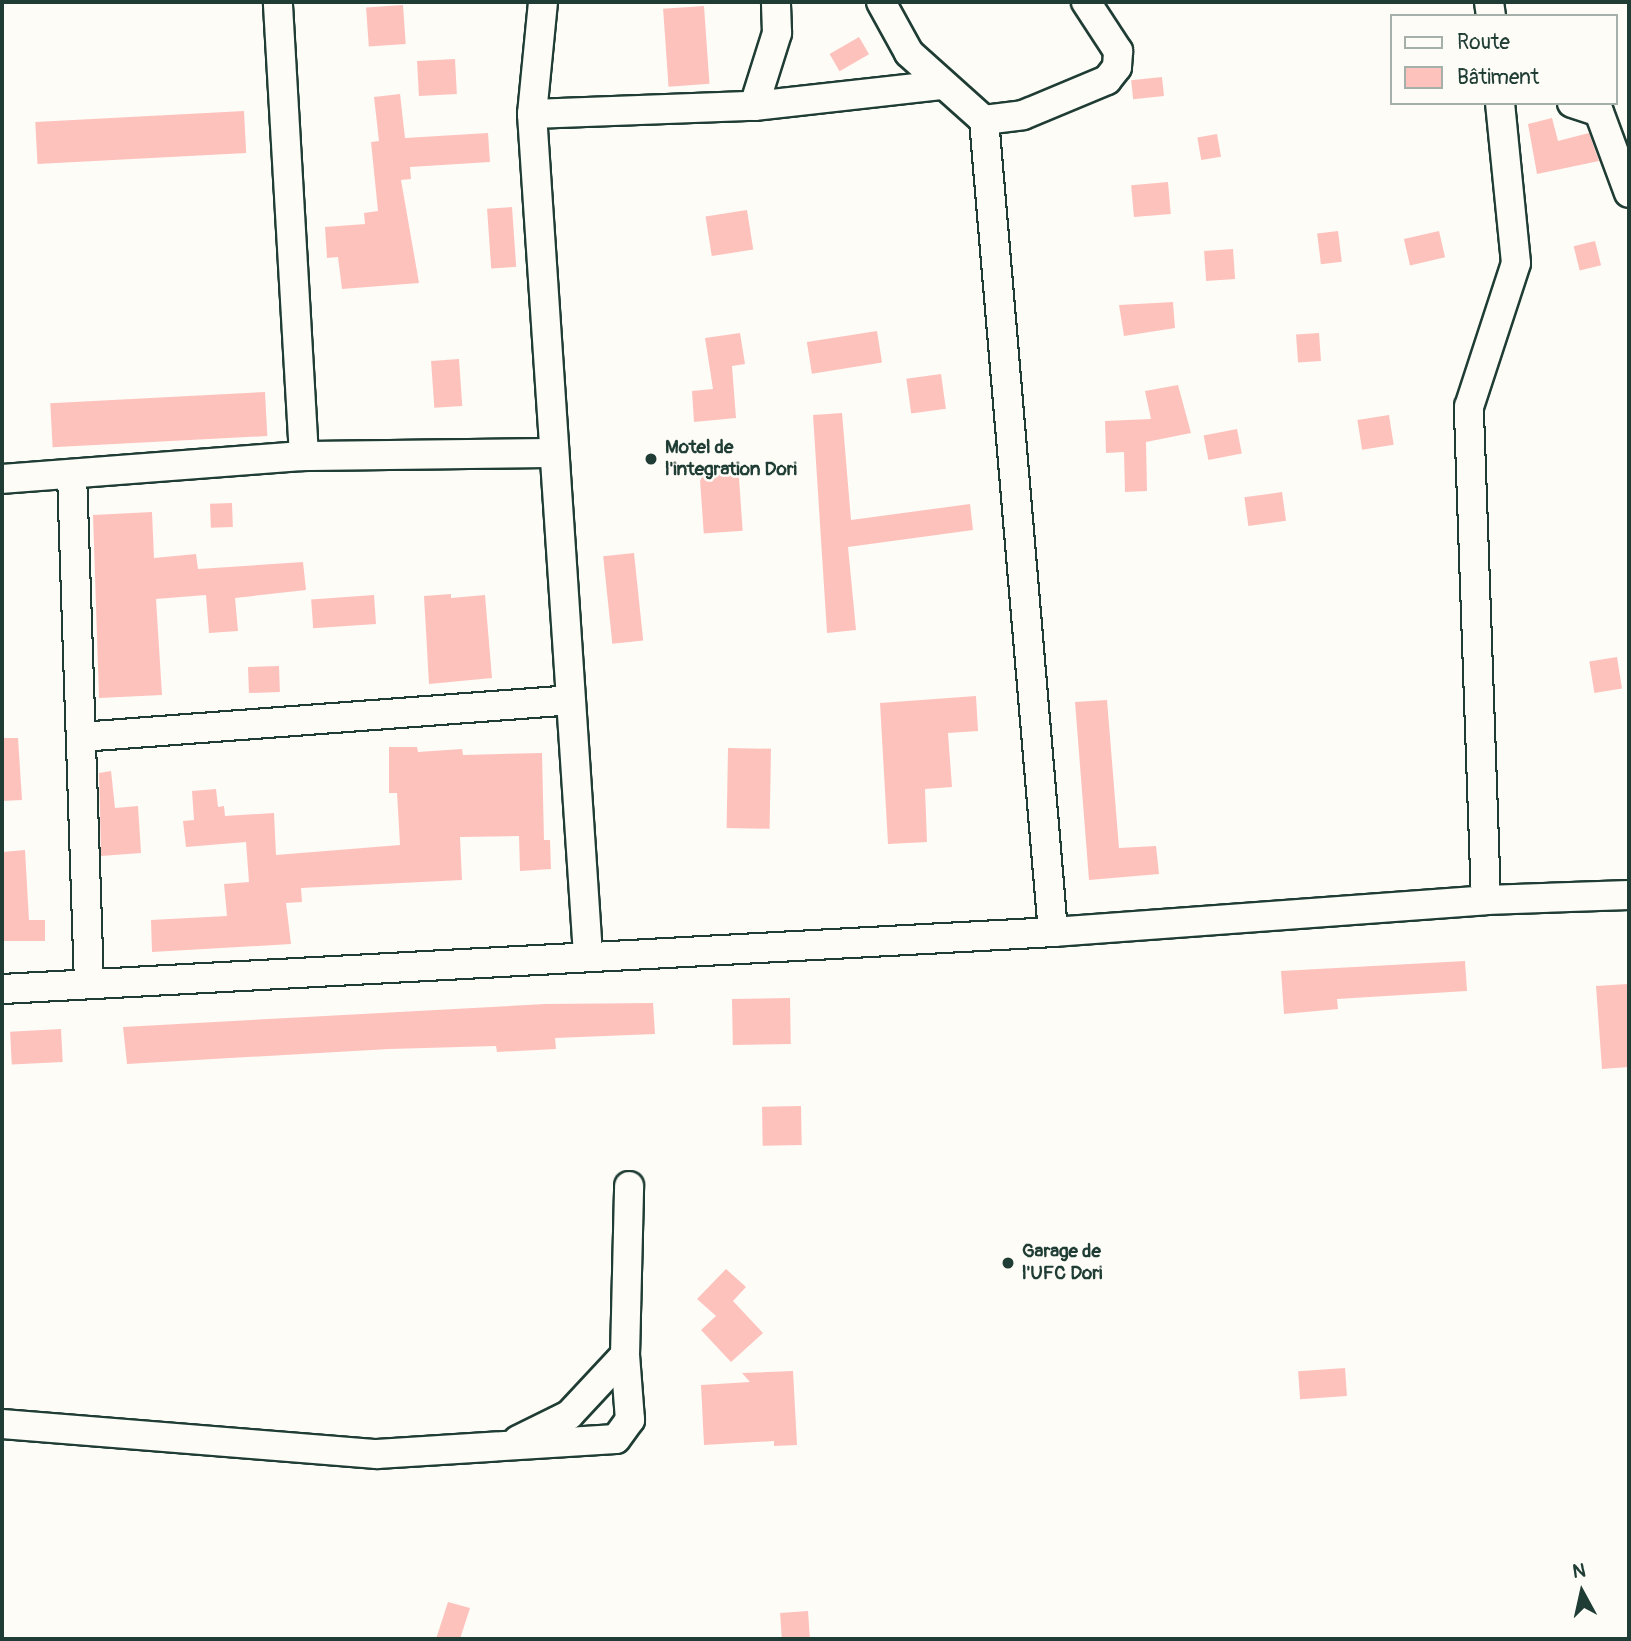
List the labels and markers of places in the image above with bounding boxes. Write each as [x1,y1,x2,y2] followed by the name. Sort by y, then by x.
[665,437,797,481] place label: Motel de l'integration Dori
[643,451,659,467] marker: Motel de l'integration Dori
[1022,1241,1102,1285] place label: Garage de l'UFC Dori
[1000,1255,1016,1271] marker: Garage de l'UFC Dori

